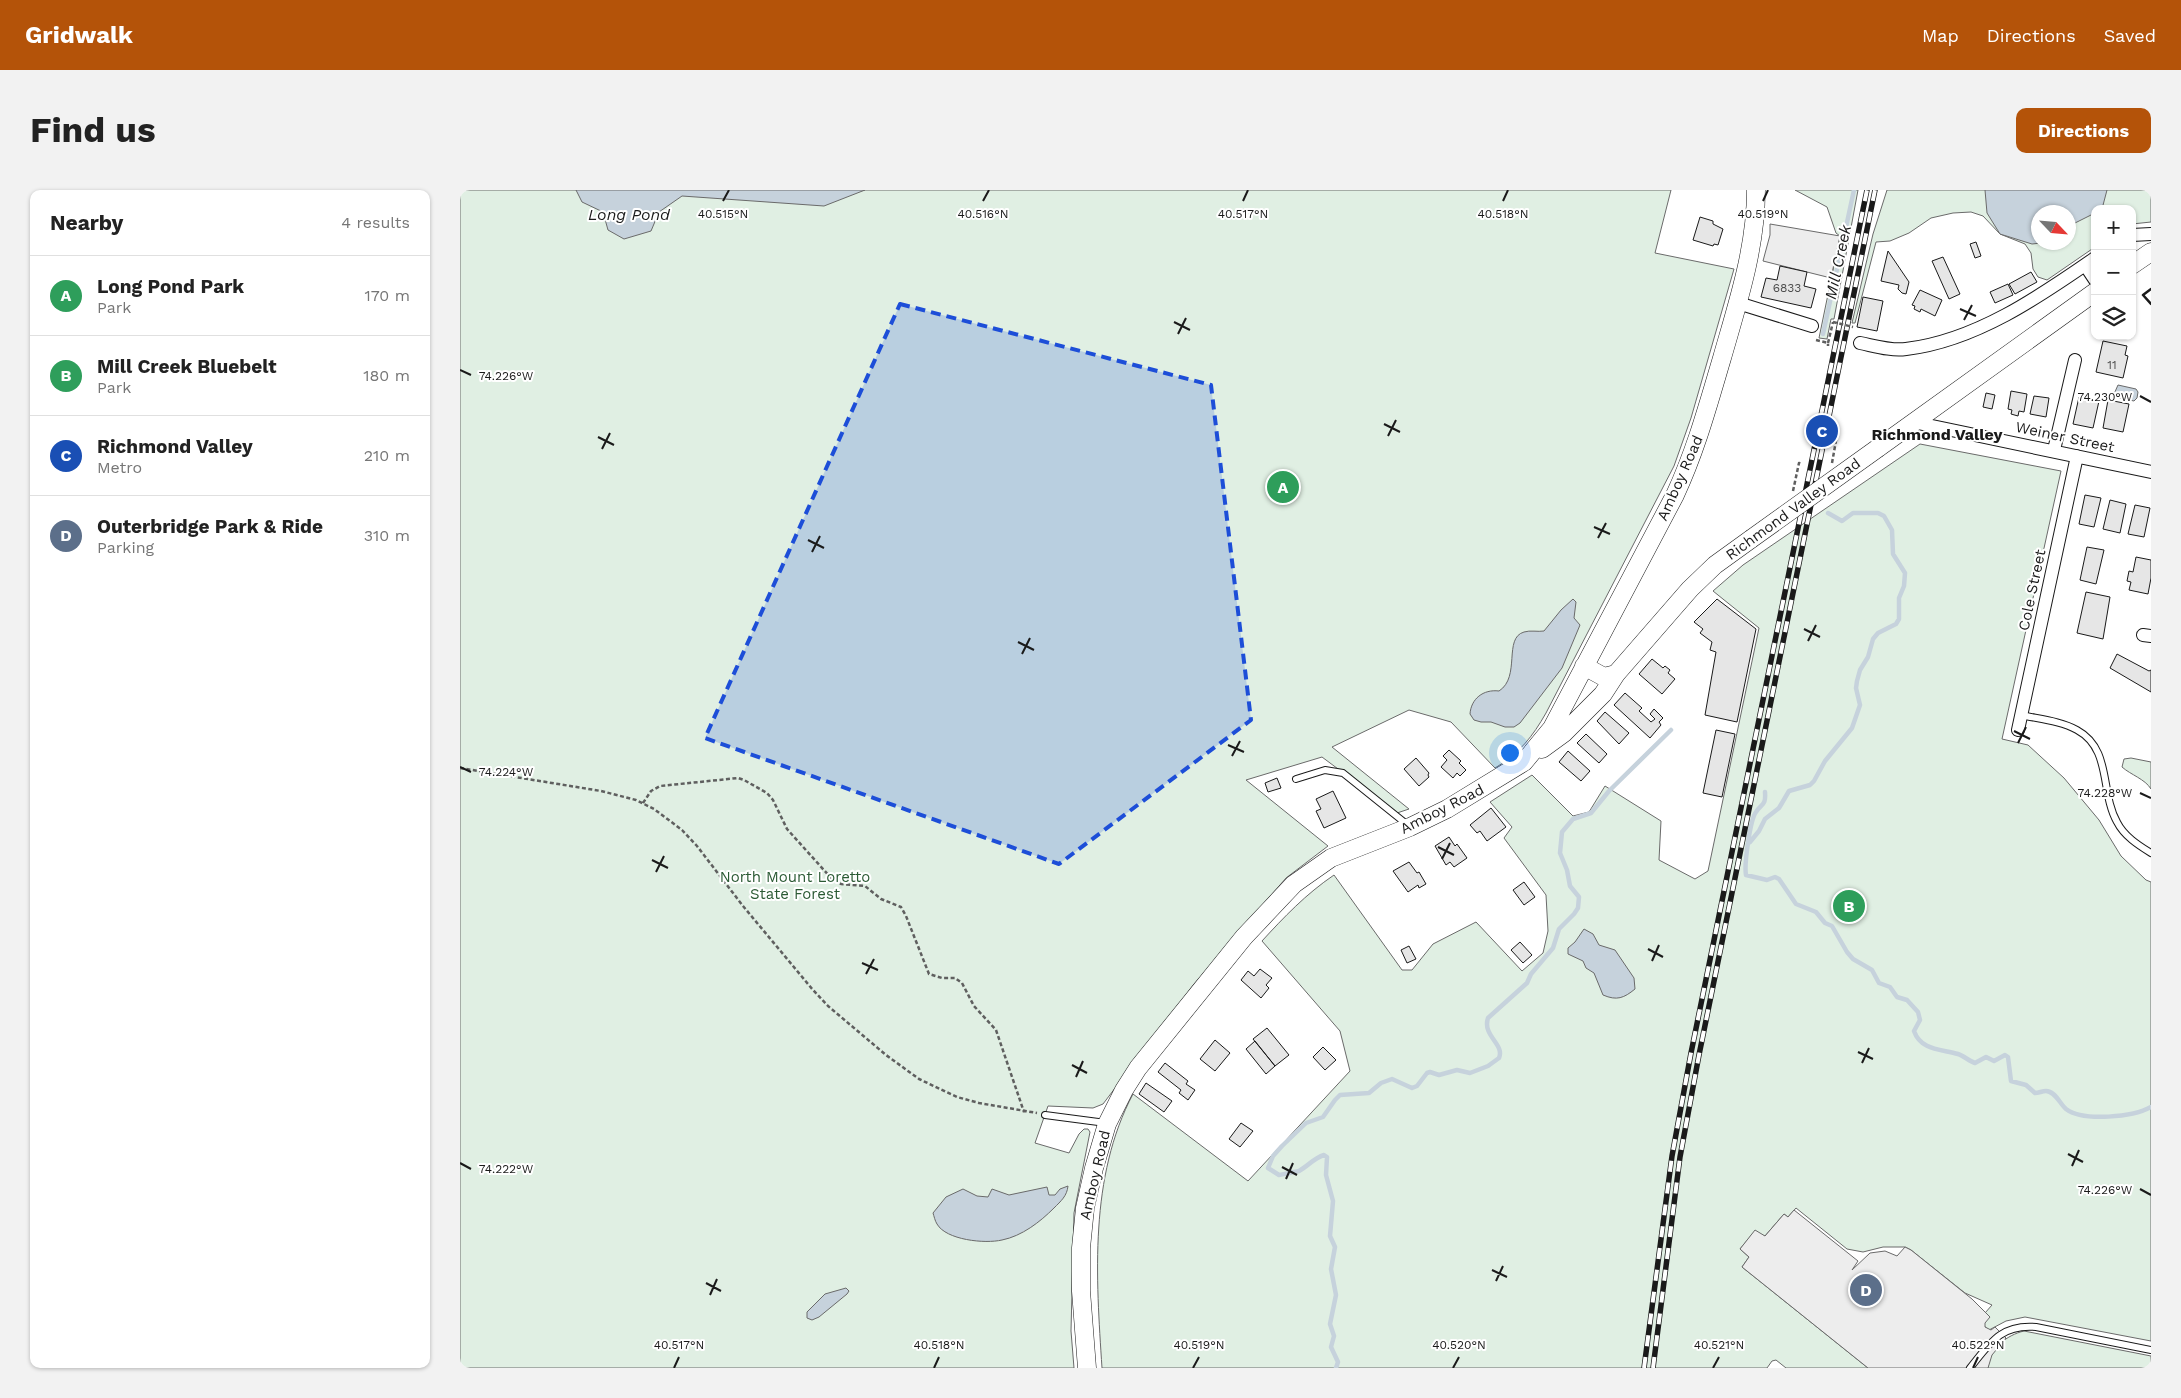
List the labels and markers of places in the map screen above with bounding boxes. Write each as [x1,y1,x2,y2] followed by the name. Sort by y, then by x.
[1806,412,1838,450] pin: C
[1267,468,1299,506] pin: A
[1833,887,1865,925] pin: B
[1850,1271,1882,1309] pin: D

